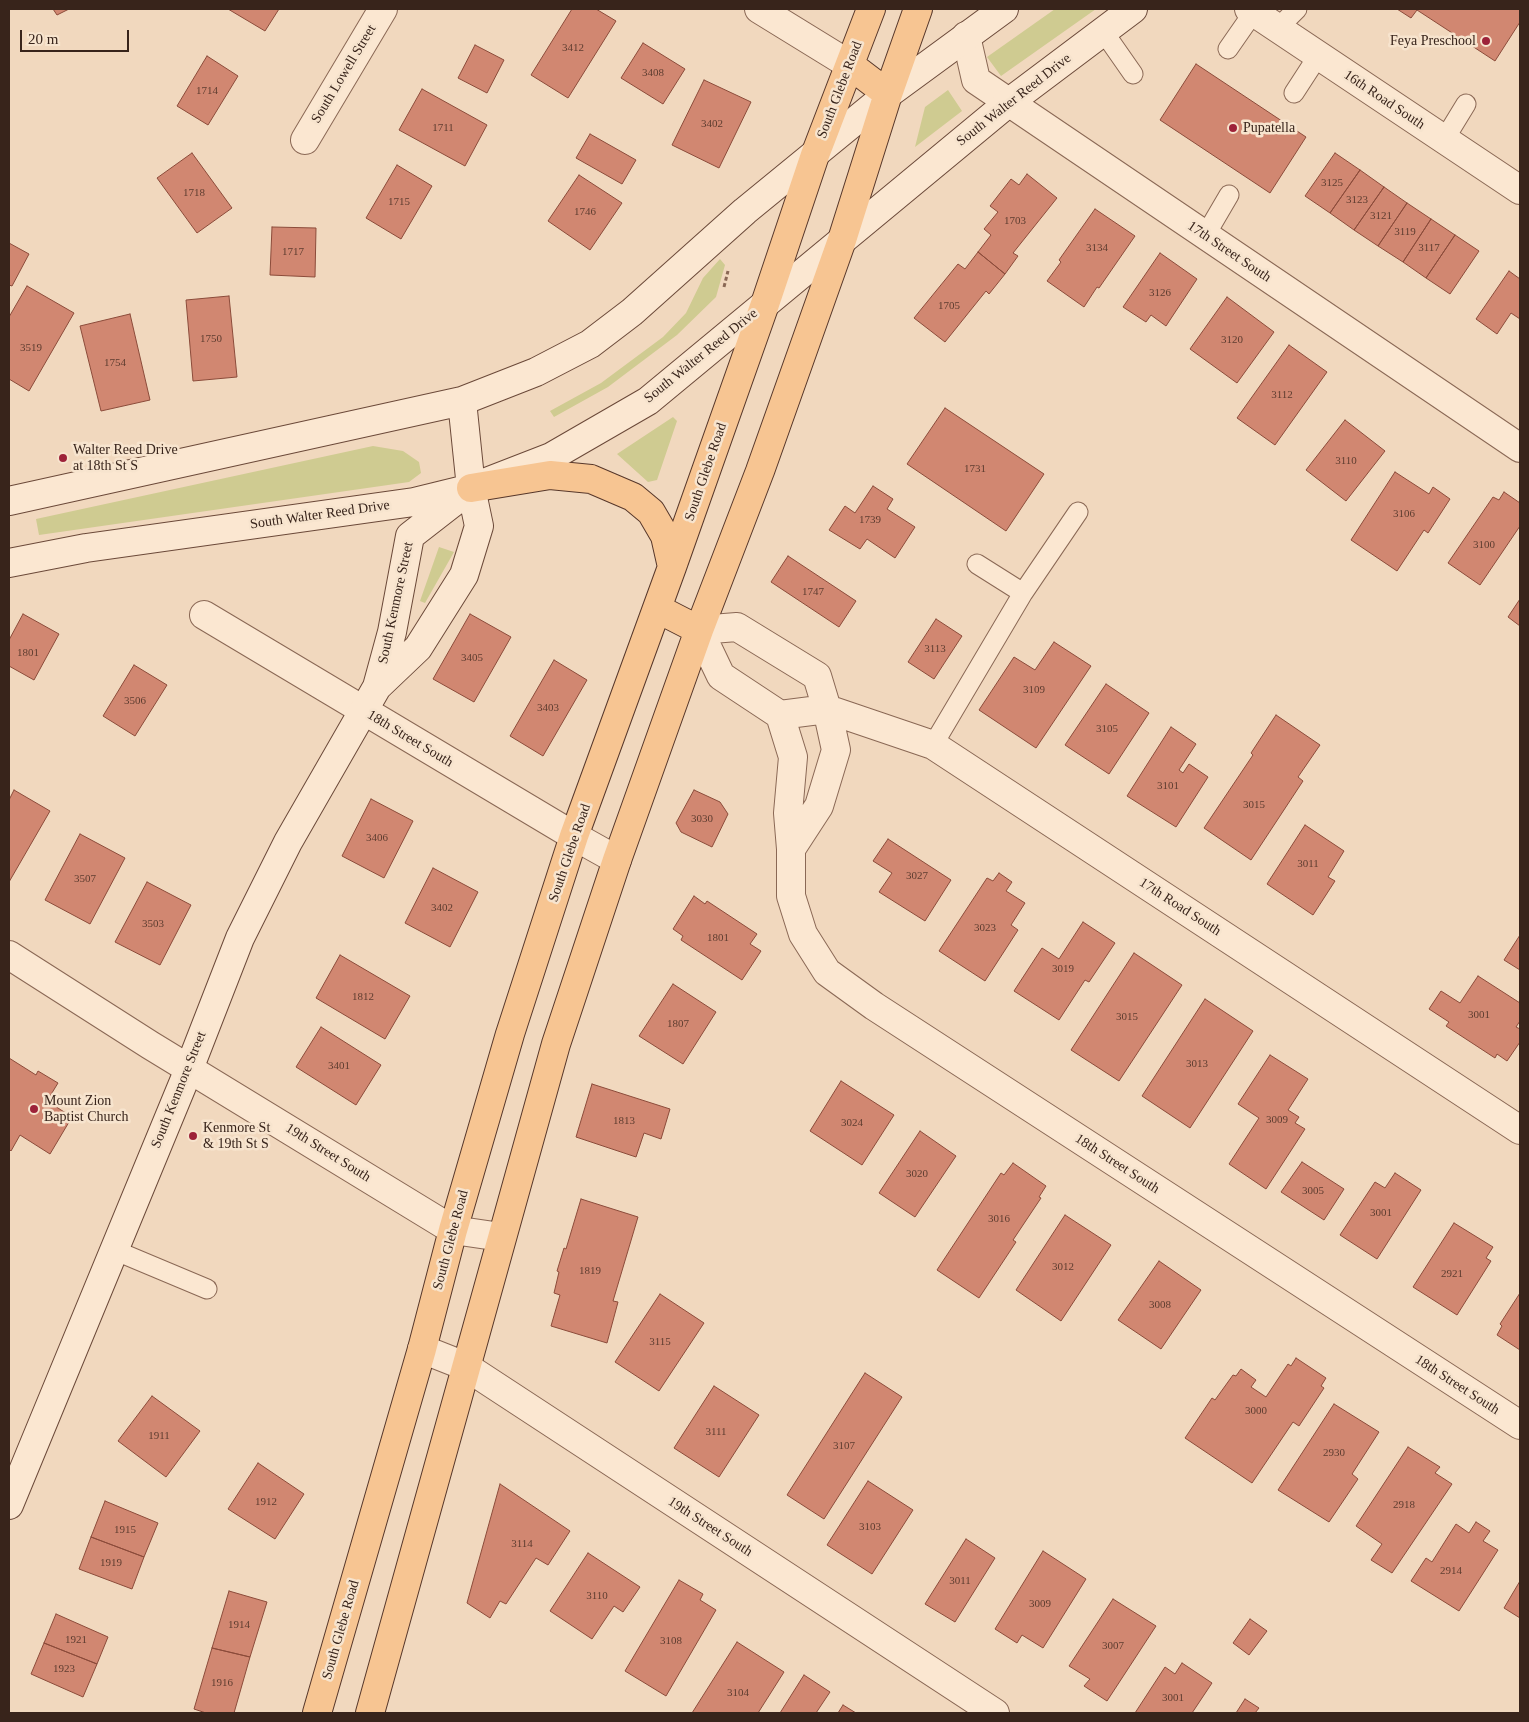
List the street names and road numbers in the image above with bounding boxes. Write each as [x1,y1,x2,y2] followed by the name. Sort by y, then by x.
[308,22,380,126] street label: South Lowell Street
[814,39,866,141] street label: South Glebe Road
[953,50,1075,150] street label: South Walter Reed Drive
[1340,67,1428,133] street label: 16th Road South
[1184,218,1274,286] street label: 17th Street South
[641,305,761,407] street label: South Walter Reed Drive
[681,421,731,523] street label: South Glebe Road
[249,497,391,533] street label: South Walter Reed Drive
[375,540,417,666] street label: South Kenmore Street
[364,707,456,771] street label: 18th Street South
[545,802,595,904] street label: South Glebe Road
[1136,874,1224,940] street label: 17th Road South
[148,1029,210,1151] street label: South Kenmore Street
[282,1120,374,1186] street label: 19th Street South
[1072,1130,1162,1198] street label: 18th Street South
[430,1188,472,1292] street label: South Glebe Road
[1412,1351,1502,1419] street label: 18th Street South
[665,1493,755,1561] street label: 19th Street South
[319,1578,363,1682] street label: South Glebe Road

